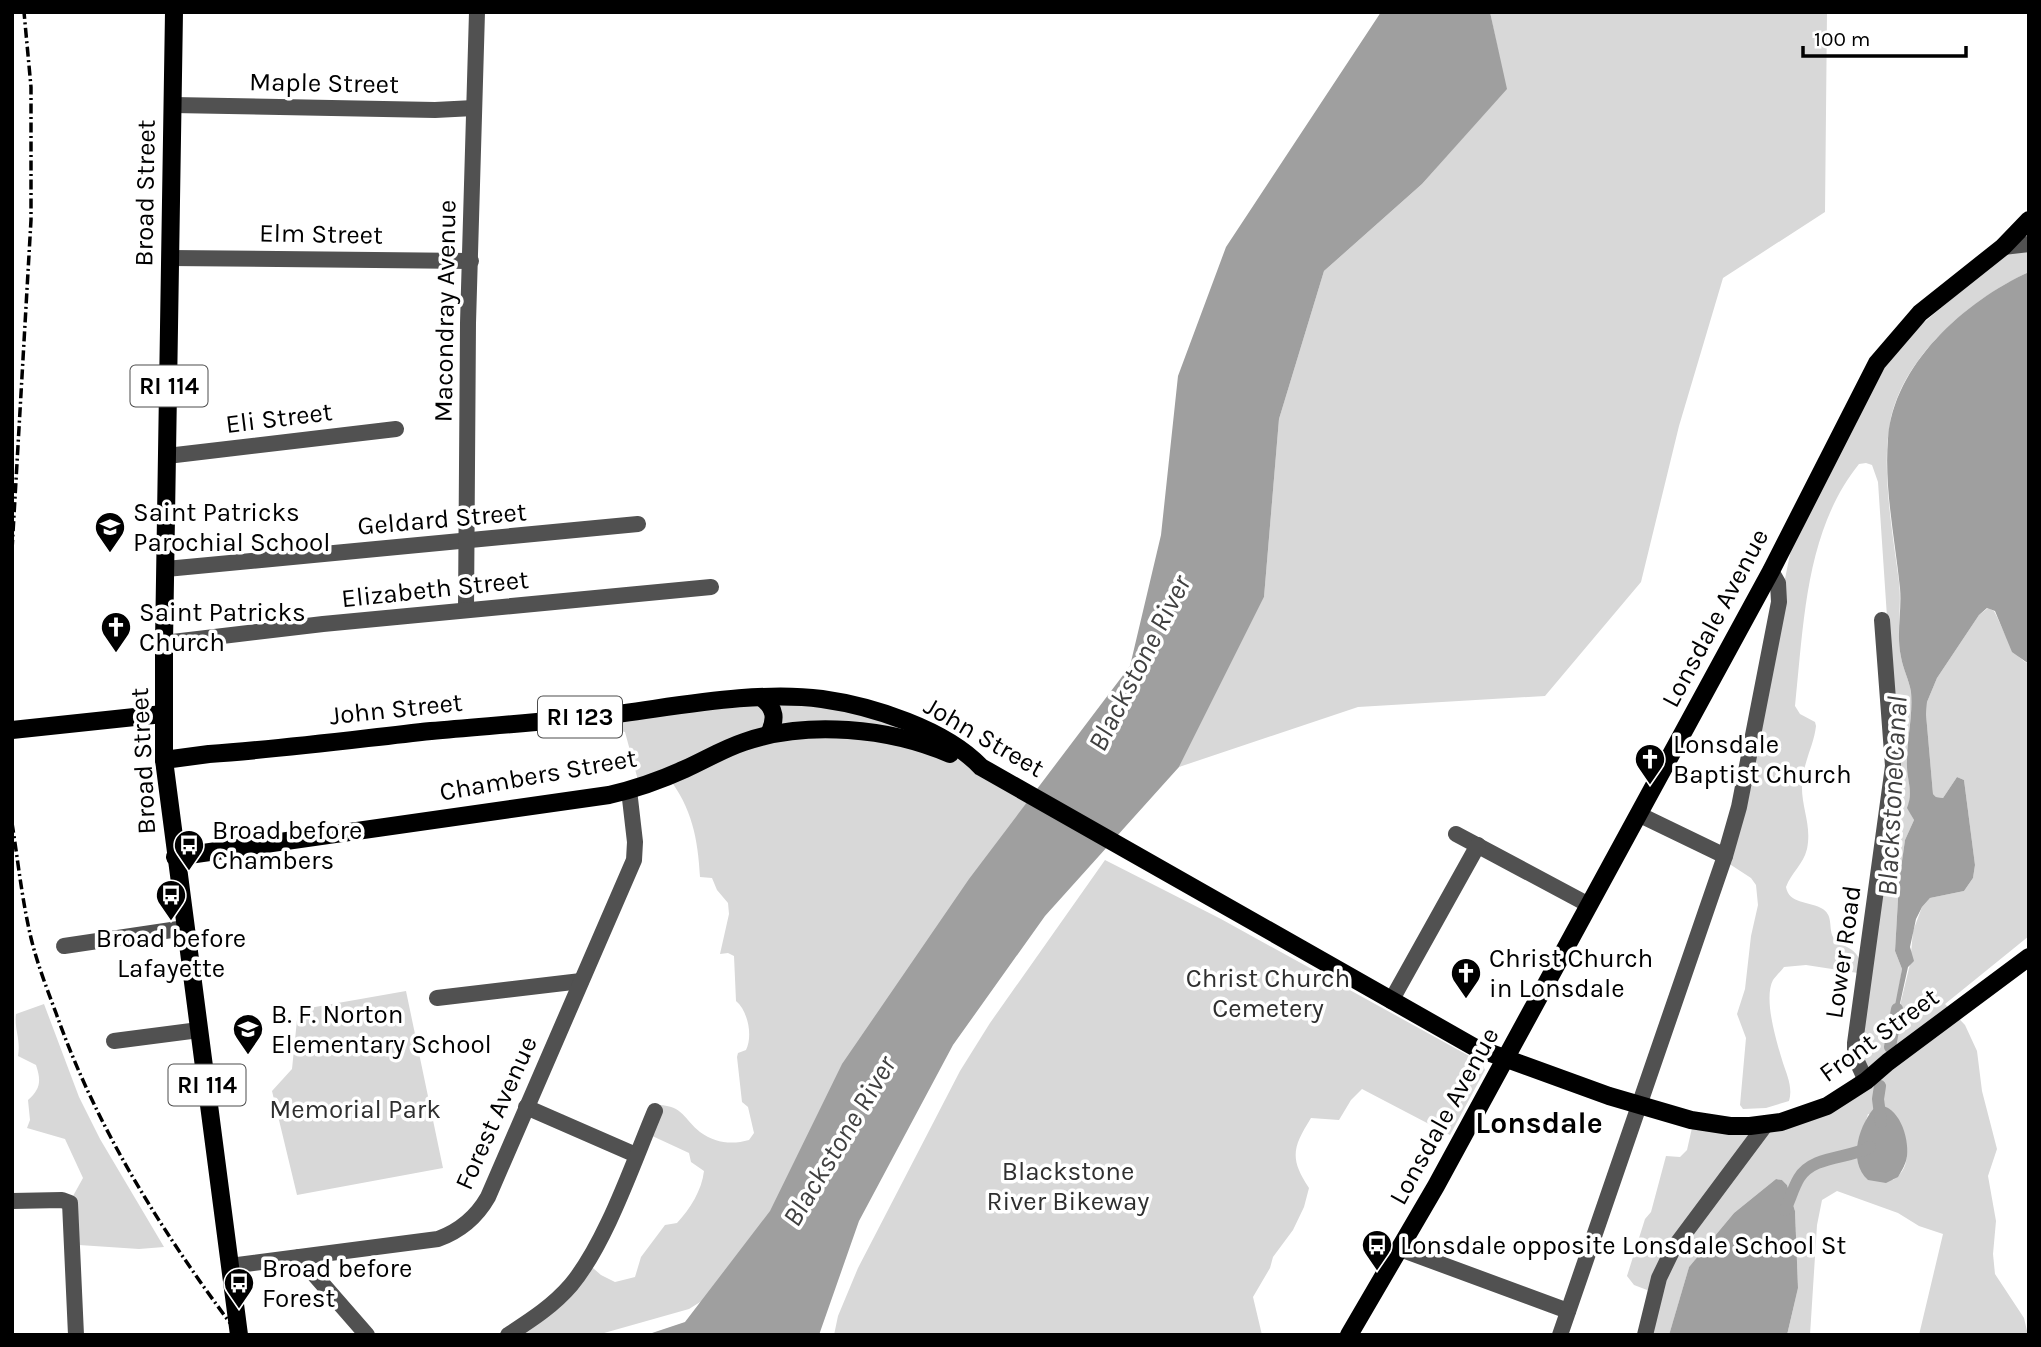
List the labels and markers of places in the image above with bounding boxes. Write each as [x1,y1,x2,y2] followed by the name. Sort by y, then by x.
[133,497,330,558] place label: Saint Patricks Parochial School
[93,510,127,554] school or university icon: Saint Patricks Parochial School
[139,597,306,658] place label: Saint Patricks Church
[99,610,133,654] church icon: Saint Patricks Church
[1673,729,1852,790] place label: Lonsdale Baptist Church
[1633,742,1667,786] church icon: Lonsdale Baptist Church
[212,815,362,876] place label: Broad before Chambers
[172,828,206,872] bus stop icon: Broad before Chambers
[154,878,188,922] bus stop icon: Broad before Lafayette
[96,923,246,984] place label: Broad before Lafayette
[1489,943,1653,1004] place label: Christ Church in Lonsdale
[1449,956,1483,1000] church icon: Christ Church in Lonsdale
[271,999,492,1060] place label: B. F. Norton Elementary School
[231,1012,265,1056] school or university icon: B. F. Norton Elementary School
[1360,1228,1394,1272] bus stop icon: Lonsdale opposite Lonsdale School St
[1400,1230,1846,1261] place label: Lonsdale opposite Lonsdale School St
[262,1253,412,1314] place label: Broad before Forest
[222,1266,256,1310] bus stop icon: Broad before Forest

